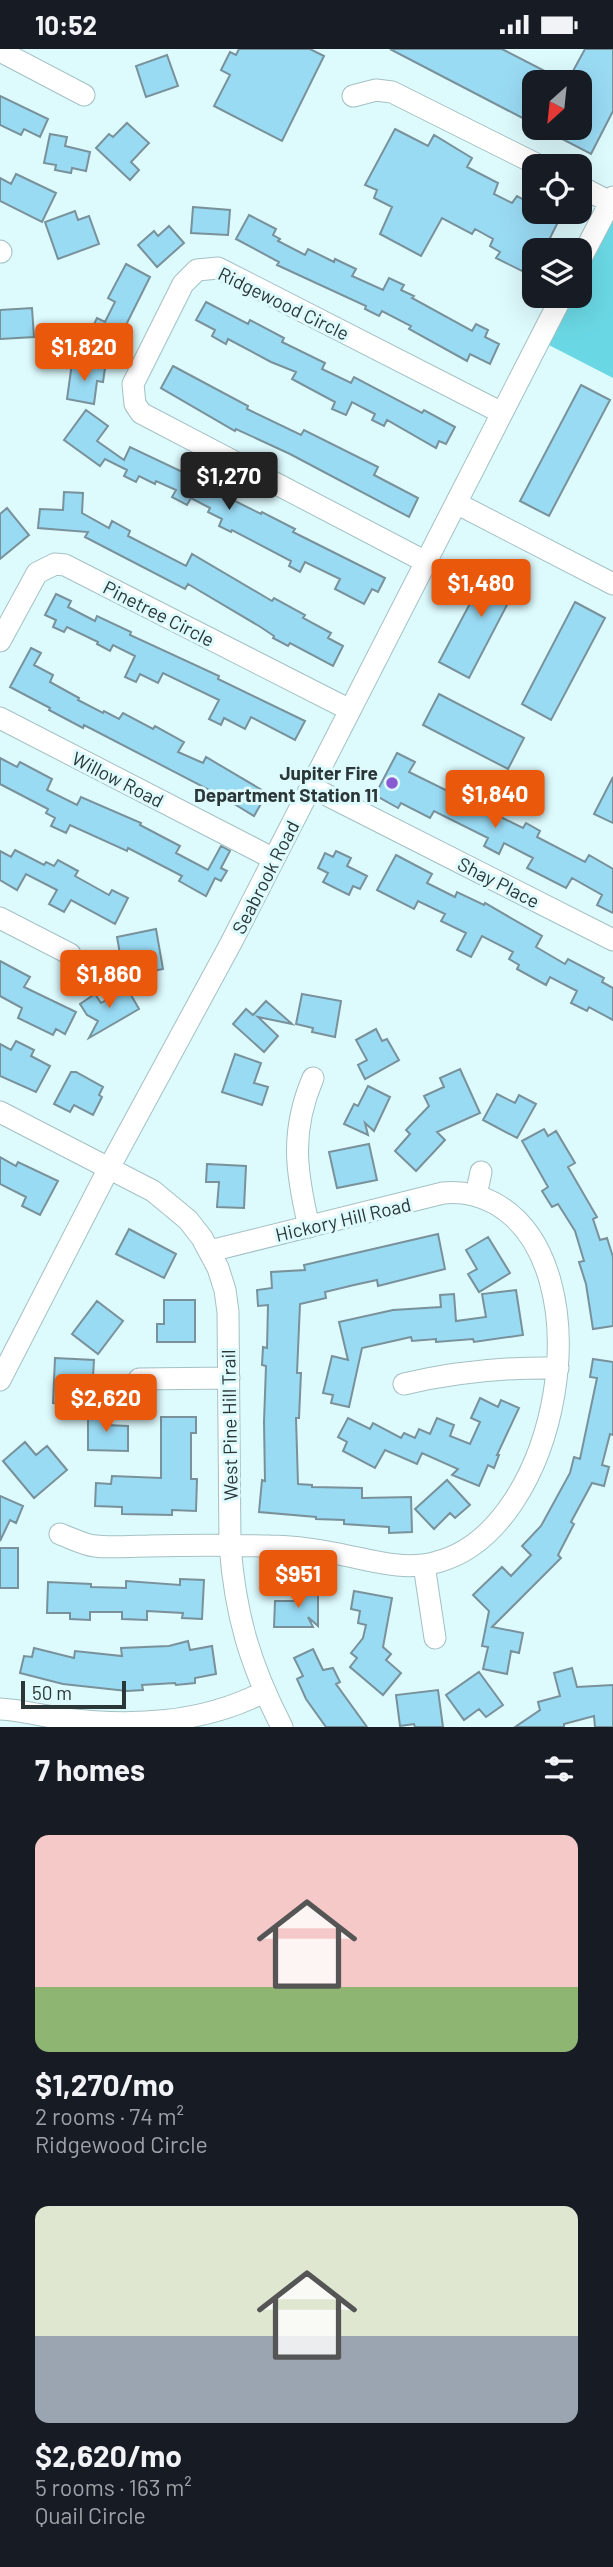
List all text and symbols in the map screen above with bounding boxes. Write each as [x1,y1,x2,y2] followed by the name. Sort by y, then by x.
[35,9,97,40] text: 10:52
[522,70,592,140] north arrow
[522,70,592,308] map controls
[522,154,592,224] button: locate
[522,238,592,308] button: layers
[215,261,353,345] street label: Ridgewood Circle
[27,323,141,383] pin: $1,820
[51,332,117,360] text: $1,820
[172,453,286,512] pin: $1,270
[197,461,261,489] text: $1,270
[424,559,538,619] pin: $1,480
[448,568,514,596] text: $1,480
[100,575,218,651] street label: Pinetree Circle
[68,746,168,812] street label: Willow Road
[194,761,378,806] place label: Jupiter Fire Department Station 11
[438,771,552,830] pin: $1,840
[384,775,400,791] marker: Jupiter Fire Department Station 11
[462,779,528,807] text: $1,840
[227,817,303,937] street label: Seabrook Road
[454,852,544,912] street label: Shay Place
[52,951,166,1010] pin: $1,860
[76,959,142,987] text: $1,860
[273,1192,413,1246] street label: Hickory Hill Road
[216,1349,242,1501] street label: West Pine Hill Trail
[49,1375,163,1434] pin: $2,620
[71,1383,141,1411] text: $2,620
[257,1551,339,1610] pin: $951
[275,1559,321,1587] text: $951
[21,1678,126,1710] scale bar
[32,1681,72,1704] text: 50 m
[540,1750,578,1788] icon: filters
[35,1751,145,1787] text: 7 homes
[244,1881,370,2007] icon: home
[35,2066,175,2102] text: $1,270/mo
[35,2102,184,2130] text: 2 rooms · 74 m²
[35,2130,208,2158] text: Ridgewood Circle
[244,2252,370,2378] icon: home
[35,2437,182,2473] text: $2,620/mo
[35,2473,192,2501] text: 5 rooms · 163 m²
[35,2501,146,2529] text: Quail Circle

